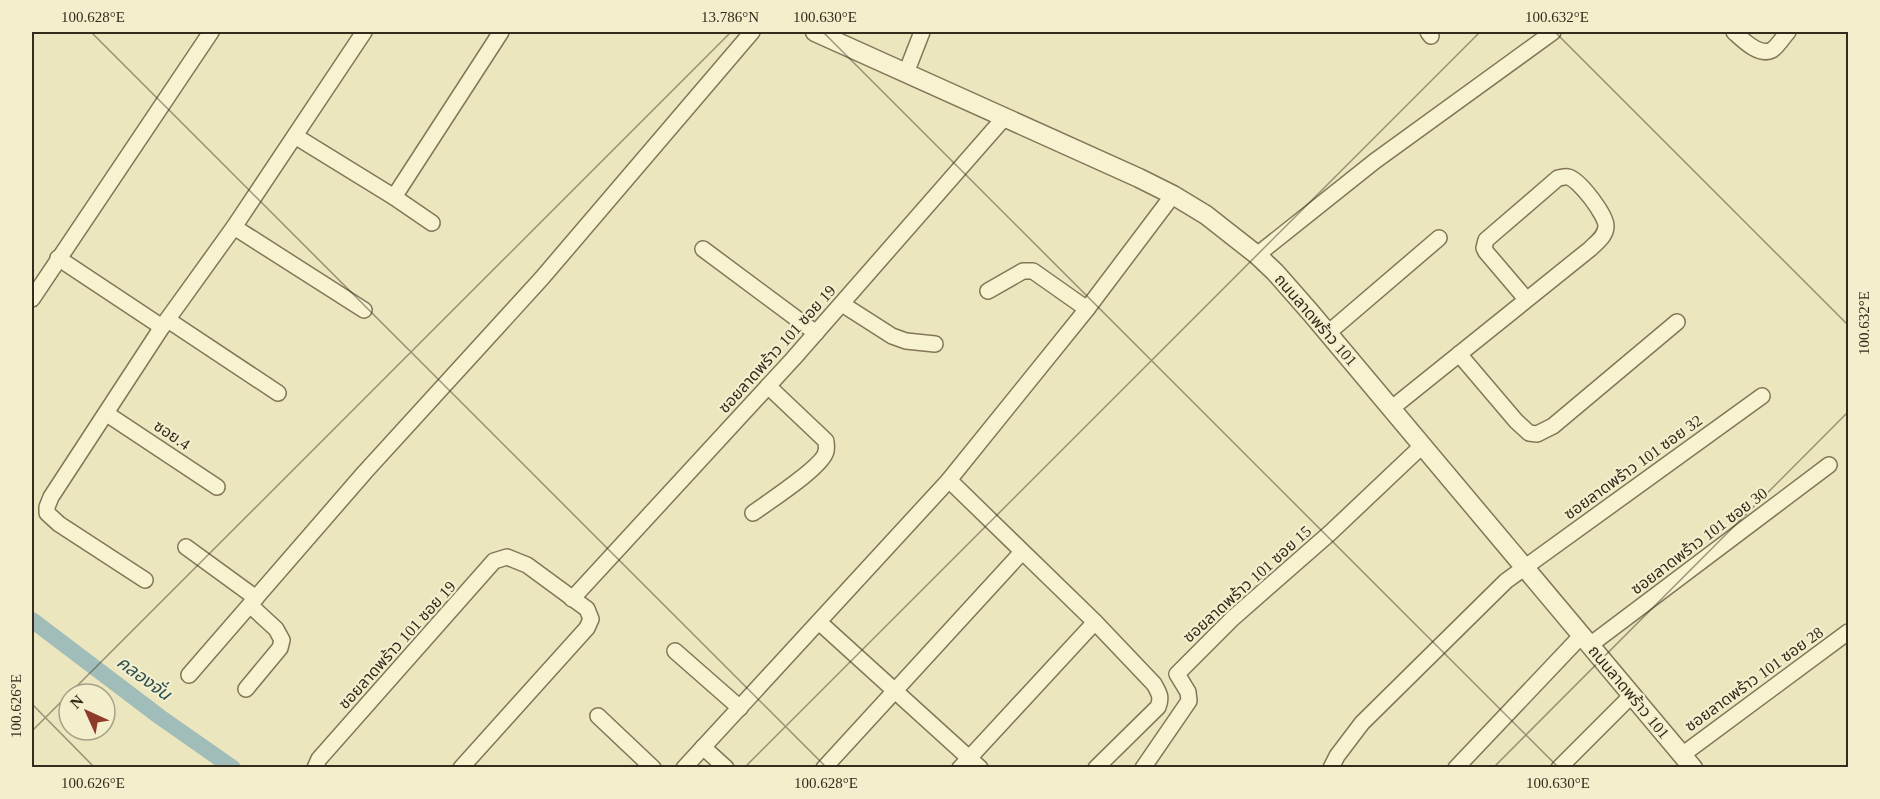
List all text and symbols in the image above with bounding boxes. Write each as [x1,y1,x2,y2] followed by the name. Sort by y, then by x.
[61,9,125,25] text: 100.628°E
[701,9,759,25] text: 13.786°N
[793,9,857,25] text: 100.630°E
[1525,9,1589,25] text: 100.632°E
[1272,271,1360,369] street label: ถนนลาดพร้าว 101
[715,282,839,416] street label: ซอยลาดพร้าว 101 ซอย 19
[1856,291,1872,355] text: 100.632°E
[1561,411,1705,523] street label: ซอยลาดพร้าว 101 ซอย 32
[151,417,193,453] street label: ซอย.4
[1628,484,1770,598] street label: ซอยลาดพร้าว 101 ซอย 30
[1180,522,1314,646] street label: ซอยลาดพร้าว 101 ซอย 15
[335,578,459,712] street label: ซอยลาดพร้าว 101 ซอย 19
[1682,623,1826,735] street label: ซอยลาดพร้าว 101 ซอย 28
[1585,642,1673,742] street label: ถนนลาดพร้าว 101
[113,650,177,705] water label: คลองจั่น
[8,674,24,738] text: 100.626°E
[57,682,117,742] north arrow
[67,691,87,712] text: N
[61,775,125,791] text: 100.626°E
[794,775,858,791] text: 100.628°E
[1526,775,1590,791] text: 100.630°E

